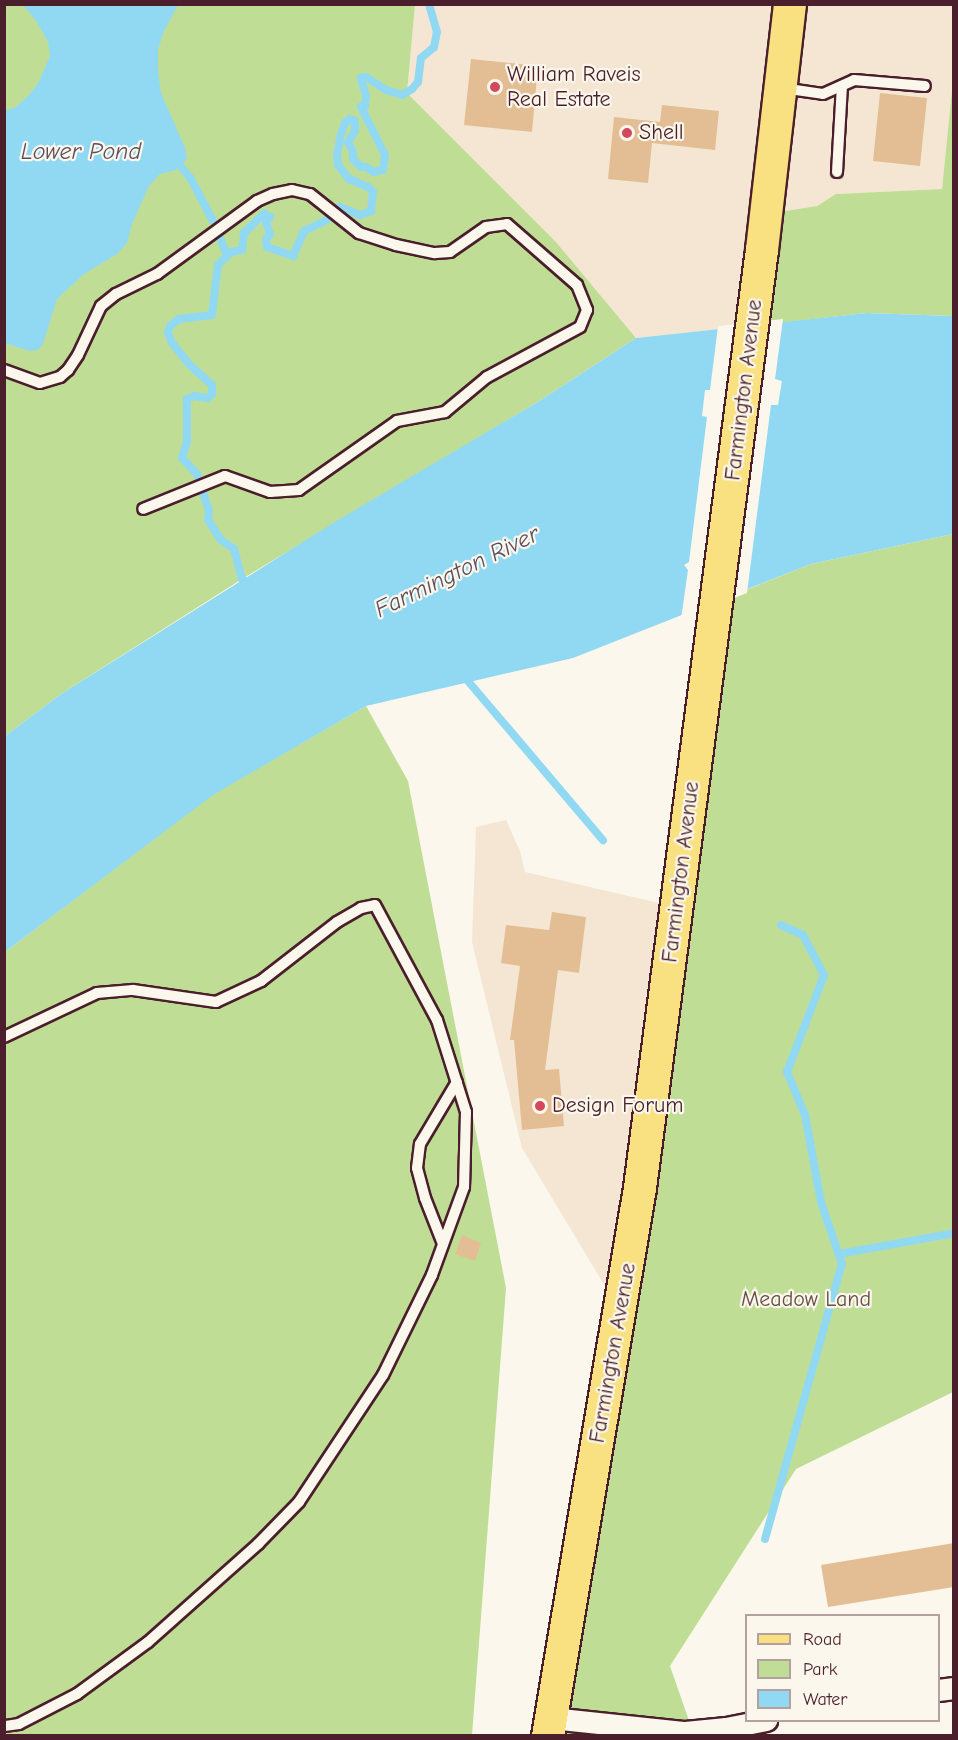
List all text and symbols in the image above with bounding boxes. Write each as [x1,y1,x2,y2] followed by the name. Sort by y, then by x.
[507,61,641,112] place label: William Raveis Real Estate
[488,80,502,94] marker: William Raveis Real Estate
[639,120,684,146] place label: Shell
[620,126,634,140] marker: Shell
[21,138,141,166] water label: Lower Pond
[720,298,768,482] street label: Farmington Avenue
[370,520,544,624] water label: Farmington River
[657,780,705,964] street label: Farmington Avenue
[552,1093,683,1119] place label: Design Forum
[533,1099,547,1113] marker: Design Forum
[584,1261,642,1445] street label: Farmington Avenue
[741,1287,871,1313] park label: Meadow Land
[745,1614,940,1722] legend
[803,1629,842,1650] text: Road
[803,1659,837,1680] text: Park
[803,1689,847,1710] text: Water

